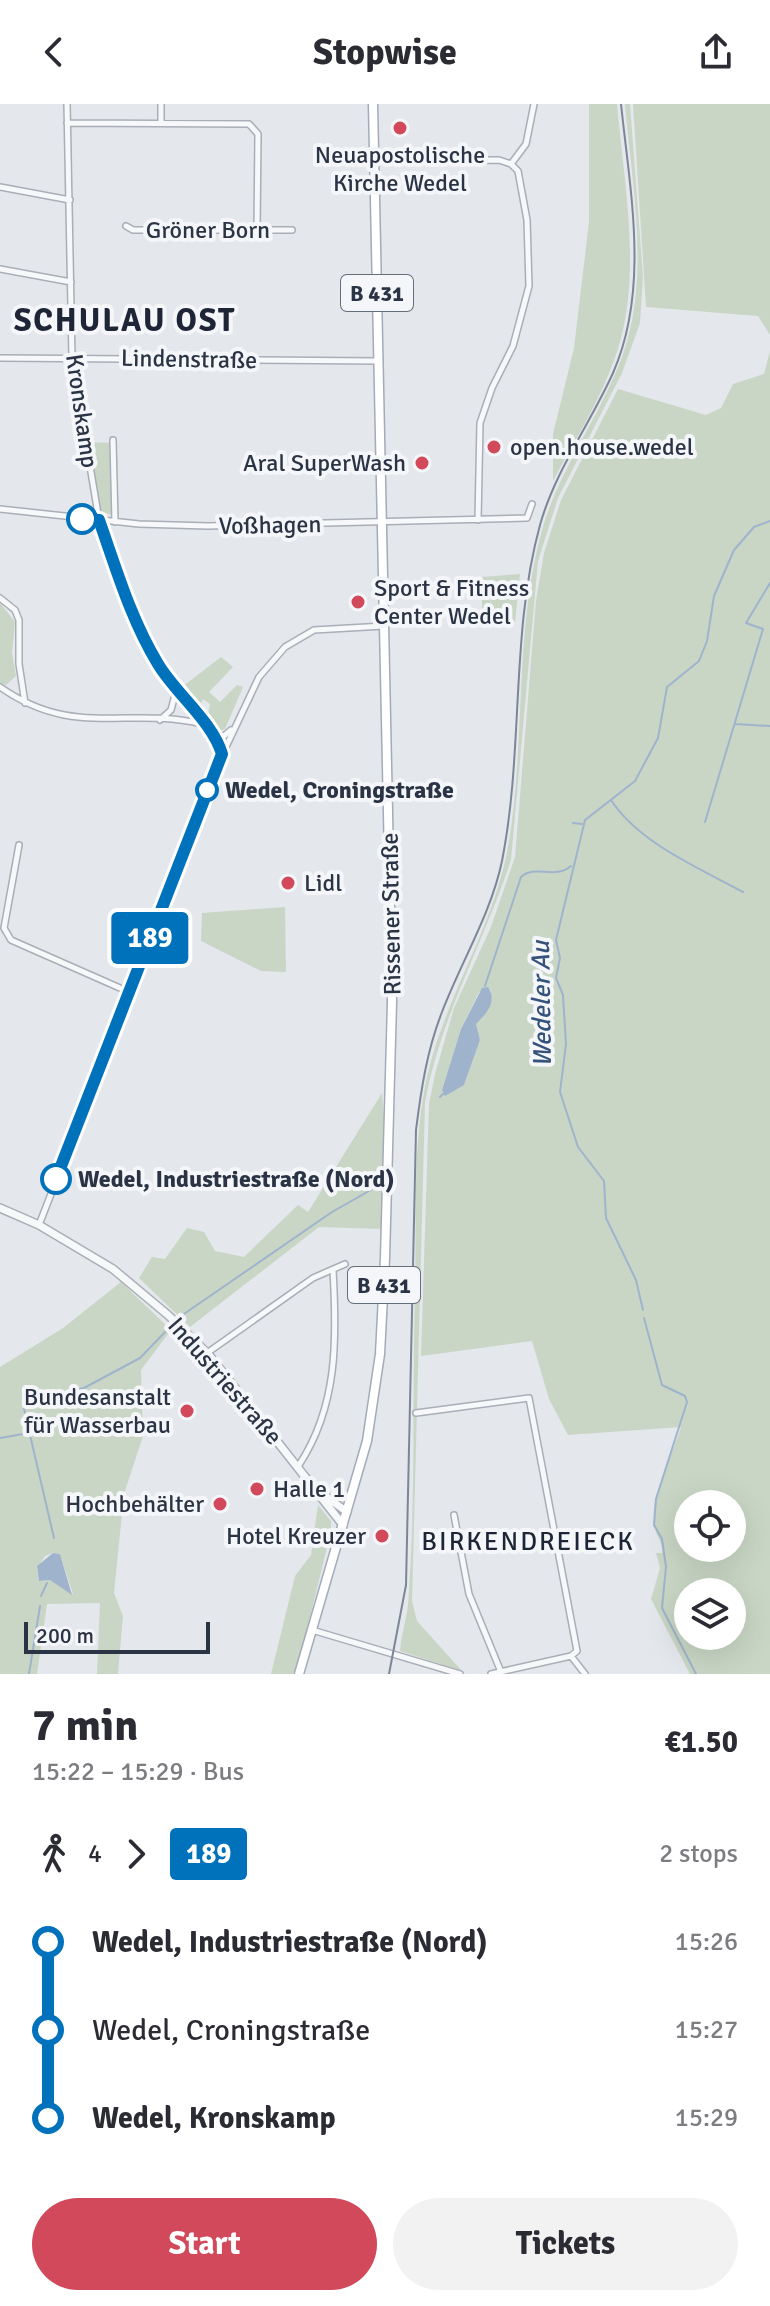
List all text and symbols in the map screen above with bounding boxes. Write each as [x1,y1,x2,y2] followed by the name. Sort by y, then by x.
[32,30,76,74] icon: back
[313,30,457,75] text: Stopwise
[694,30,738,74] icon: share
[391,119,409,137] marker: Neuapostolische Kirche Wedel
[315,140,485,198] place label: Neuapostolische Kirche Wedel
[146,215,270,245] street label: Gröner Born
[341,275,413,311] road number: B 431
[14,301,236,340] district label: SCHULAU OST
[121,343,257,375] street label: Lindenstraße
[59,352,105,470] street label: Kronskamp
[510,432,694,462] place label: open.house.wedel
[485,438,503,456] marker: open.house.wedel
[243,448,406,478] place label: Aral SuperWash
[413,454,431,472] marker: Aral SuperWash
[67,504,97,534] unlabelled marker
[218,509,322,541] street label: Voßhagen
[374,573,529,631] place label: Sport & Fitness Center Wedel
[349,593,367,611] marker: Sport & Fitness Center Wedel
[225,775,454,805] place label: Wedel, Croningstraße
[196,779,218,801] marker: Wedel, Croningstraße
[375,832,407,996] street label: Rissener Straße
[304,868,342,898] place label: Lidl
[279,874,297,892] marker: Lidl
[104,912,196,964] line badge: 189
[127,921,173,955] text: 189
[525,939,559,1067] water label: Wedeler Au
[41,1164,71,1194] marker: Wedel, Industriestraße (Nord)
[78,1164,394,1194] place label: Wedel, Industriestraße (Nord)
[348,1267,420,1303] road number: B 431
[161,1311,289,1451] street label: Industriestraße
[24,1382,171,1440] place label: Bundesanstalt für Wasserbau
[178,1402,196,1420] marker: Bundesanstalt für Wasserbau
[273,1474,345,1504] place label: Halle 1
[248,1480,266,1498] marker: Halle 1
[65,1489,204,1519] place label: Hochbehälter
[674,1490,746,1650] map controls
[674,1490,746,1562] button: locate
[211,1495,229,1513] marker: Hochbehälter
[226,1521,366,1551] place label: Hotel Kreuzer
[421,1526,635,1558] district label: BIRKENDREIECK
[373,1527,391,1545] marker: Hotel Kreuzer
[674,1578,746,1650] button: layers
[24,1618,210,1654] scale bar
[36,1622,94,1649] text: 200 m
[32,1699,138,1753] text: 7 min
[665,1724,738,1761] text: €1.50
[32,1756,244,1788] text: 15:22 – 15:29 · Bus
[32,1832,76,1876] icon: walk
[114,1832,158,1876] icon: forward
[186,1837,231,1871] text: 189
[88,1838,102,1870] text: 4
[659,1838,738,1870] text: 2 stops
[92,1924,488,1961] text: Wedel, Industriestraße (Nord)
[675,1926,738,1958] text: 15:26
[92,2012,370,2049] text: Wedel, Croningstraße
[675,2014,738,2046] text: 15:27
[92,2100,336,2137] text: Wedel, Kronskamp
[675,2102,738,2134] text: 15:29
[32,2198,377,2290] button: Start
[393,2198,738,2290] button: Tickets

